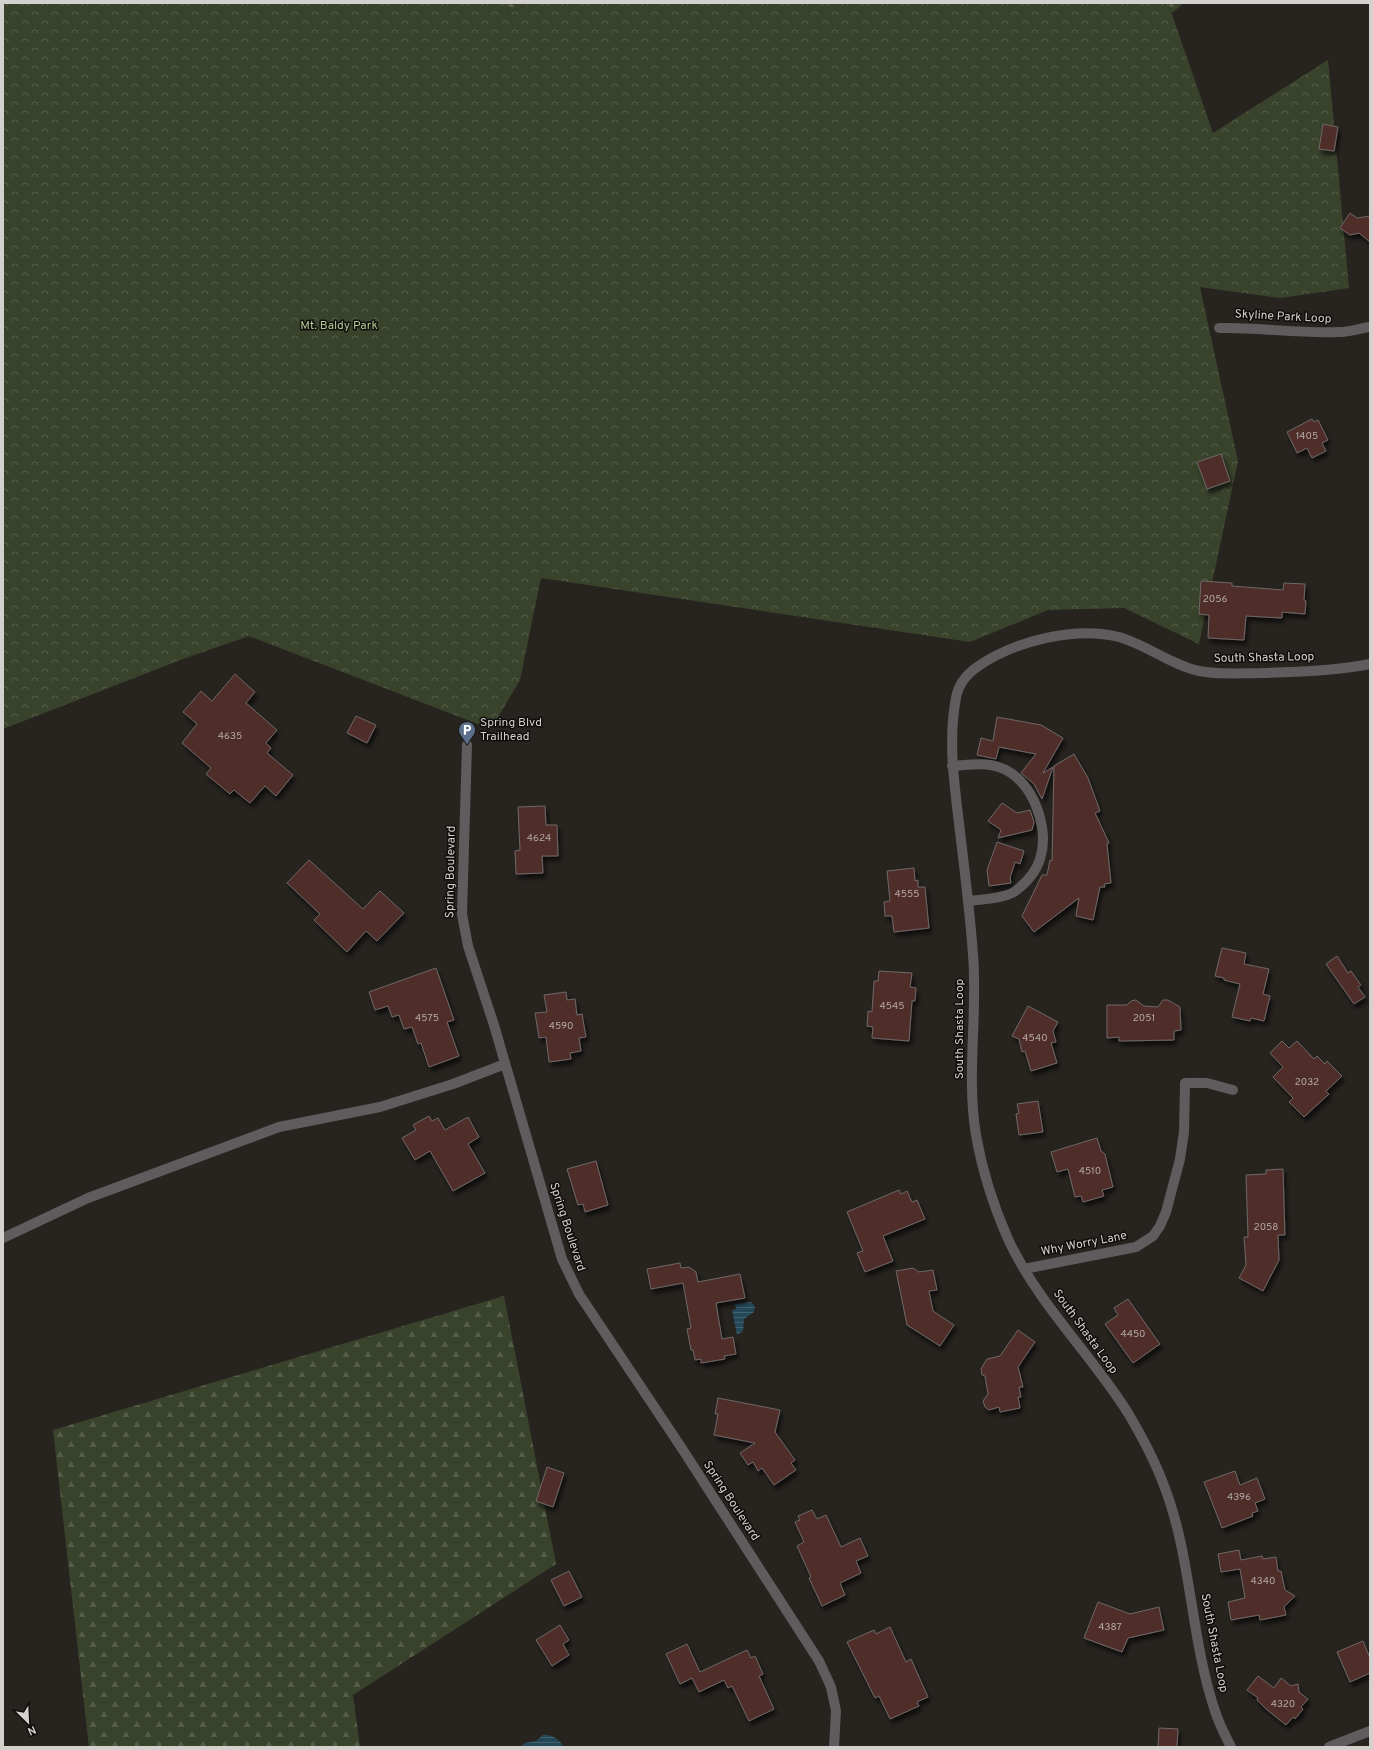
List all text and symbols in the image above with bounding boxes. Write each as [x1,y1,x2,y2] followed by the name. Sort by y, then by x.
[1234,306,1332,328] street label: Skyline Park Loop
[300,318,378,334] park label: Mt. Baldy Park
[1296,430,1318,443] house number: 1405
[1203,593,1227,606] house number: 2056
[1214,649,1315,667] street label: South Shasta Loop
[480,715,542,745] place label: Spring Blvd Trailhead
[457,720,477,745] parking icon: Spring Blvd Trailhead
[218,730,242,743] house number: 4635
[442,826,460,918] street label: Spring Boulevard
[527,832,551,845] house number: 4624
[895,888,919,901] house number: 4555
[952,978,968,1079] street label: South Shasta Loop
[879,1000,905,1013] house number: 4545
[415,1012,439,1025] house number: 4575
[1133,1012,1155,1025] house number: 2051
[549,1020,573,1033] house number: 4590
[1022,1032,1048,1045] house number: 4540
[1295,1076,1319,1089] house number: 2032
[1079,1165,1101,1178] house number: 4510
[545,1181,589,1273] street label: Spring Boulevard
[1254,1221,1278,1234] house number: 2058
[1040,1228,1128,1260] street label: Why Worry Lane
[1049,1287,1121,1378] street label: South Shasta Loop
[1120,1328,1146,1341] house number: 4450
[699,1458,763,1544] street label: Spring Boulevard
[1227,1491,1251,1504] house number: 4396
[1251,1575,1275,1588] house number: 4340
[1197,1592,1231,1694] street label: South Shasta Loop
[1098,1621,1122,1634] house number: 4387
[1271,1698,1295,1711] house number: 4320
[8,1702,48,1742] north arrow
[25,1722,38,1738] text: N

